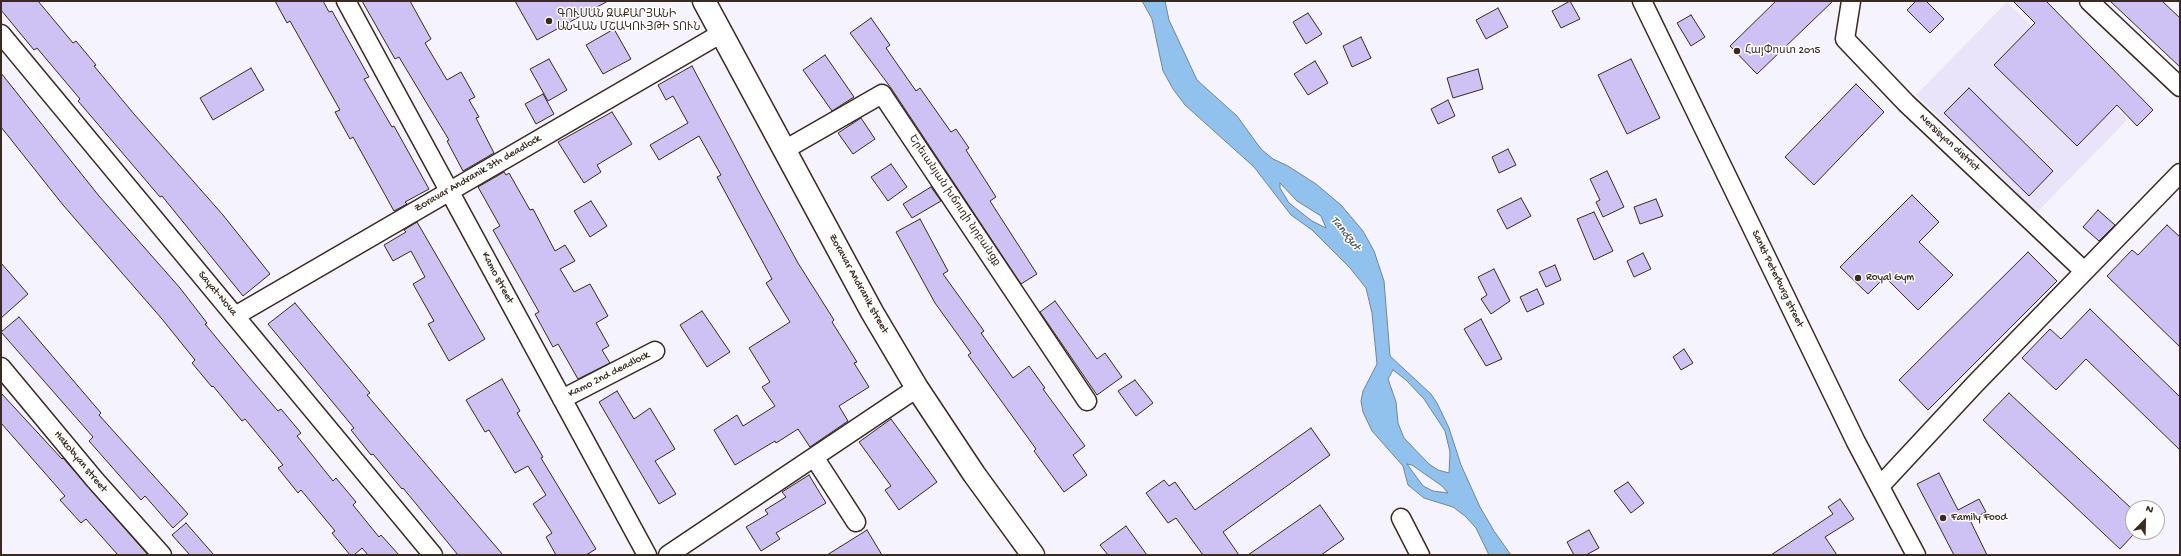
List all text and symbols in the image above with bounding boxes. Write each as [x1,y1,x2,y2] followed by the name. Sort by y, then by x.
[557,8,700,34] place label: ԳՈՒՍԱՆ ԶԱՔԱՐՅԱՆԻ ԱՆՎԱՆ ՄՇԱԿՈՒՅԹԻ ՏՈՒՆ
[544,16,554,26] marker: ԳՈՒՍԱՆ ԶԱՔԱՐՅԱՆԻ ԱՆՎԱՆ ՄՇԱԿՈՒՅԹԻ ՏՈՒՆ
[1745,44,1820,58] place label: ՀայՓոստ 2015
[1732,46,1742,56] marker: ՀայՓոստ 2015
[1916,111,1982,175] street label: Nersisyan district
[412,132,544,216] street label: Zoravar Andranik 3th deadlock
[905,133,1003,269] street label: Երեւանյան խճուղի նրբանցք
[1327,214,1363,254] water label: Tandzut
[1748,228,1806,330] street label: Sankt Peterburg street
[825,232,891,336] street label: Zoravar Andranik street
[478,250,516,306] street label: Kamo street
[194,269,240,319] street label: Sayat-Nova
[1866,271,1914,285] place label: Royal Gym
[1853,273,1863,283] marker: Royal Gym
[566,349,652,401] street label: Kamo 2nd deadlock
[50,428,110,496] street label: Hakobyan street
[2125,500,2165,540] north arrow
[2144,503,2155,517] text: N
[1951,511,2007,525] place label: Family Food
[1938,513,1948,523] marker: Family Food

